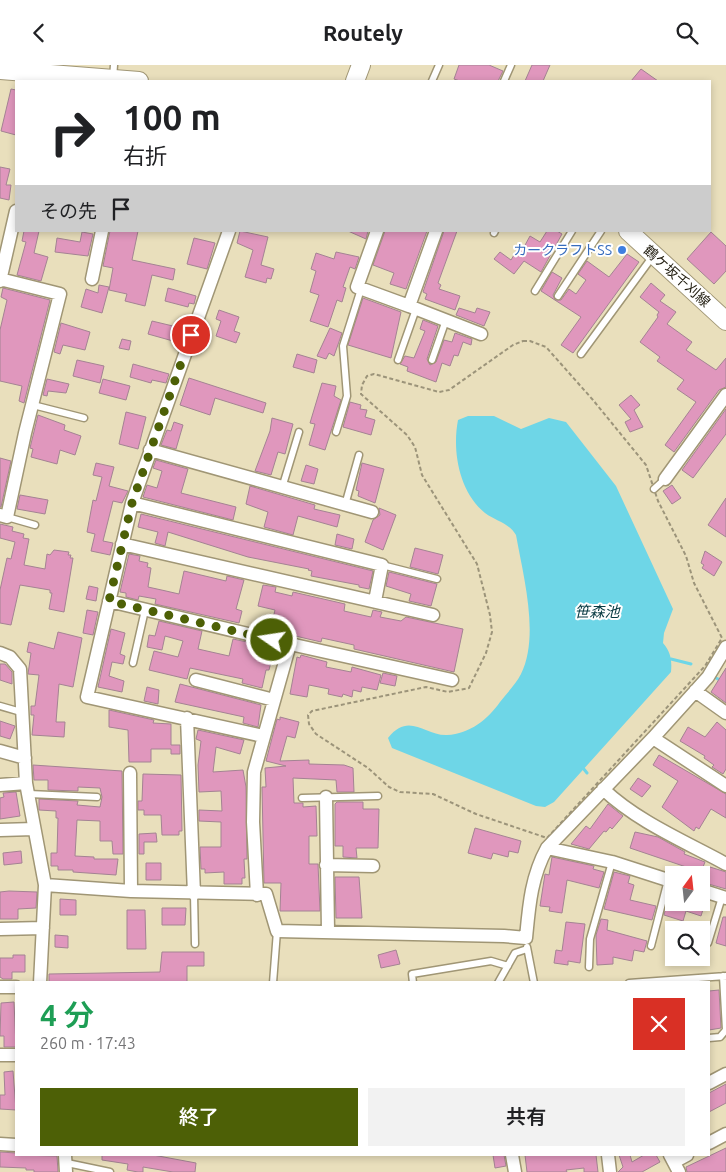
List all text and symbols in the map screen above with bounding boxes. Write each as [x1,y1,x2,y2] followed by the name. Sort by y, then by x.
[25,19,53,47] icon: back
[673,19,701,47] icon: search
[323,20,403,45] text: Routely
[123,97,221,137] text: 100 m
[40,100,105,165] icon: right
[123,143,167,168] text: 右折
[107,195,135,223] icon: arrive
[40,200,97,222] text: その先
[513,242,612,258] place label: カークラフトSS
[640,242,714,310] street label: 鶴ケ坂千刈線
[616,244,628,256] marker: カークラフトSS
[170,314,212,356] pin
[177,321,205,349] icon: arrive
[574,603,621,620] water label: 笹森池
[245,613,297,665] position arrow
[665,866,710,911] north arrow
[665,866,710,966] map controls
[665,921,710,966] button: search
[40,998,94,1032] text: 4 分
[633,998,685,1050] button: close
[40,1034,136,1052] text: 260 m · 17:43
[40,1088,358,1146] button: 終了
[368,1088,685,1146] button: 共有

